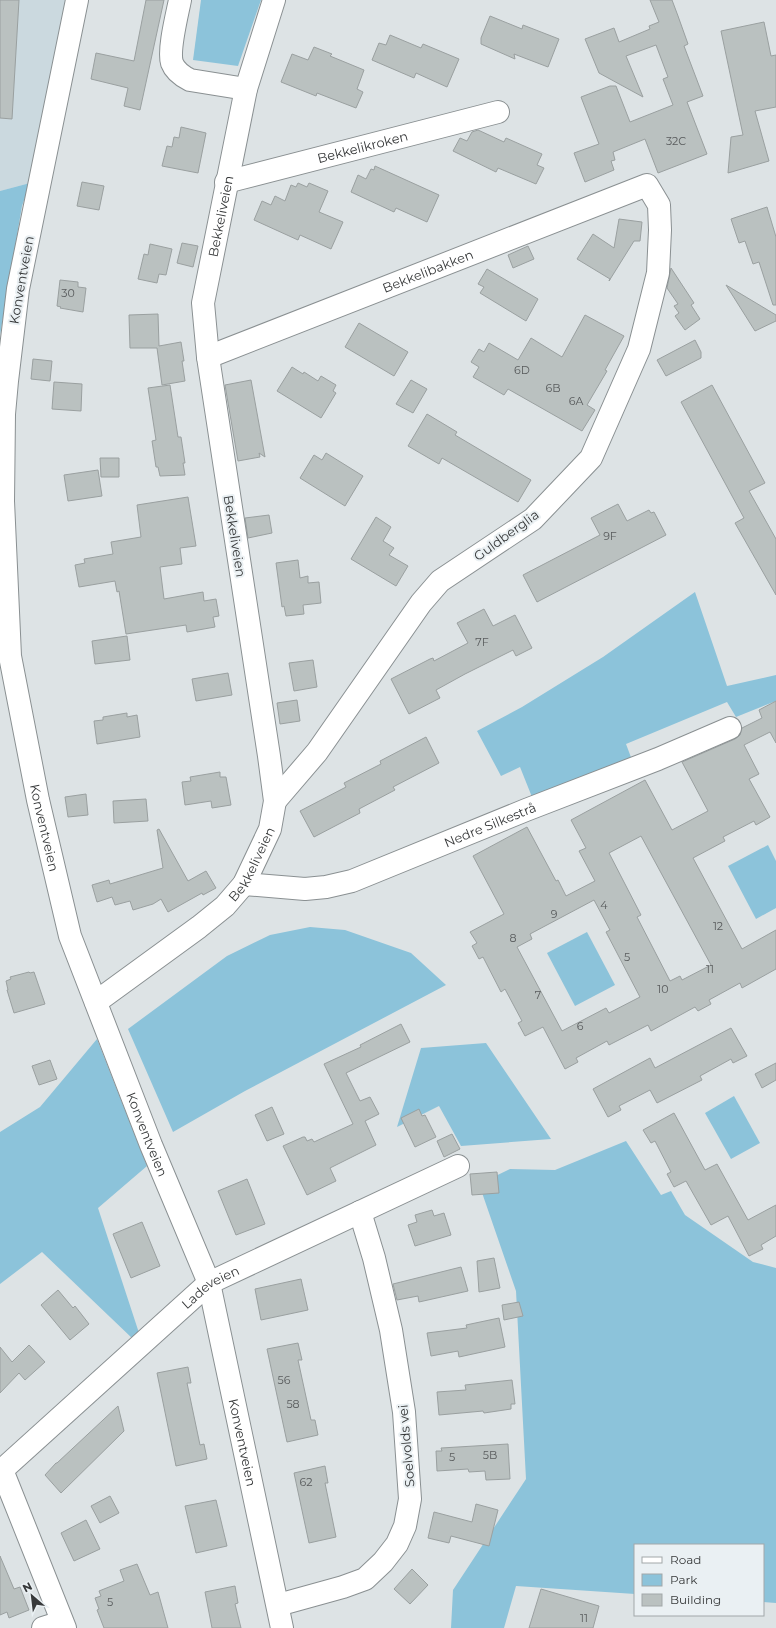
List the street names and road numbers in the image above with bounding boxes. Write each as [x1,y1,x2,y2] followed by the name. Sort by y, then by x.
[316,128,410,166] street label: Bekkelikroken
[204,174,236,258] street label: Bekkeliveien
[5,235,37,325] street label: Konventveien
[380,246,475,296] street label: Bekkelibakken
[221,494,249,578] street label: Bekkeliveien
[470,506,542,564] street label: Guldberglia
[27,783,63,873] street label: Konventveien
[442,799,538,851] street label: Nedre Silkestrå
[225,824,278,905] street label: Bekkeliveien
[123,1090,171,1179] street label: Konventveien
[178,1262,242,1312] street label: Ladeveien
[226,1397,260,1488] street label: Konventveien
[394,1404,418,1488] street label: Soelvolds vei

